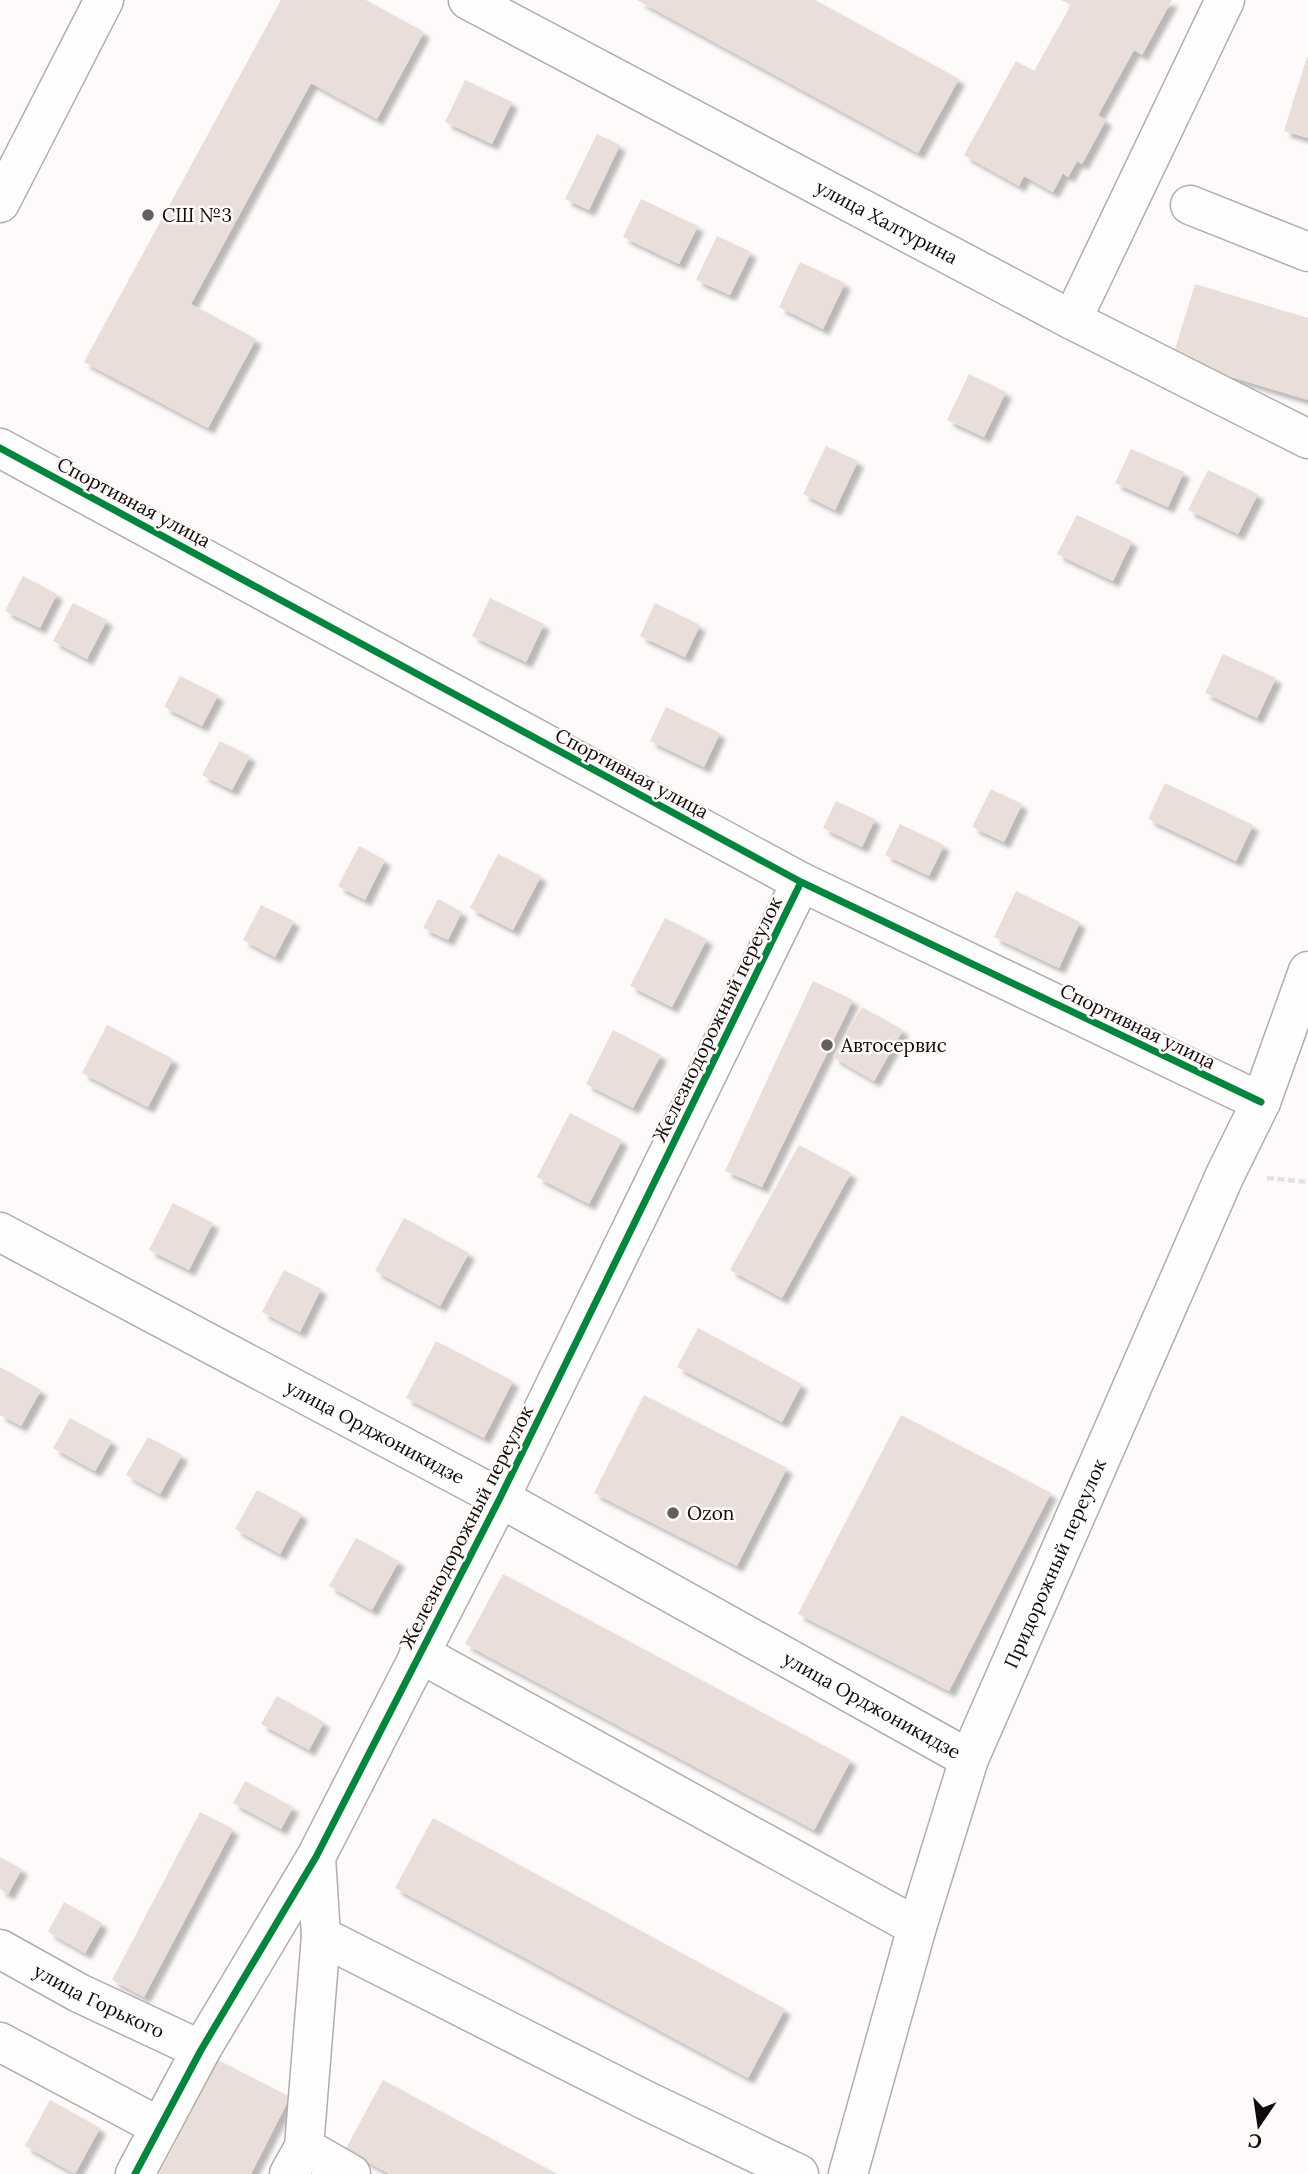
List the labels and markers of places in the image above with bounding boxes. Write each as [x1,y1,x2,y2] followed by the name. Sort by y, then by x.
[162,203,232,227] place label: СШ №3
[140,207,156,223] marker: СШ №3
[840,1033,947,1057] place label: Автосервис
[819,1037,835,1053] marker: Автосервис
[687,1501,734,1525] place label: Ozon
[665,1505,681,1521] marker: Ozon

